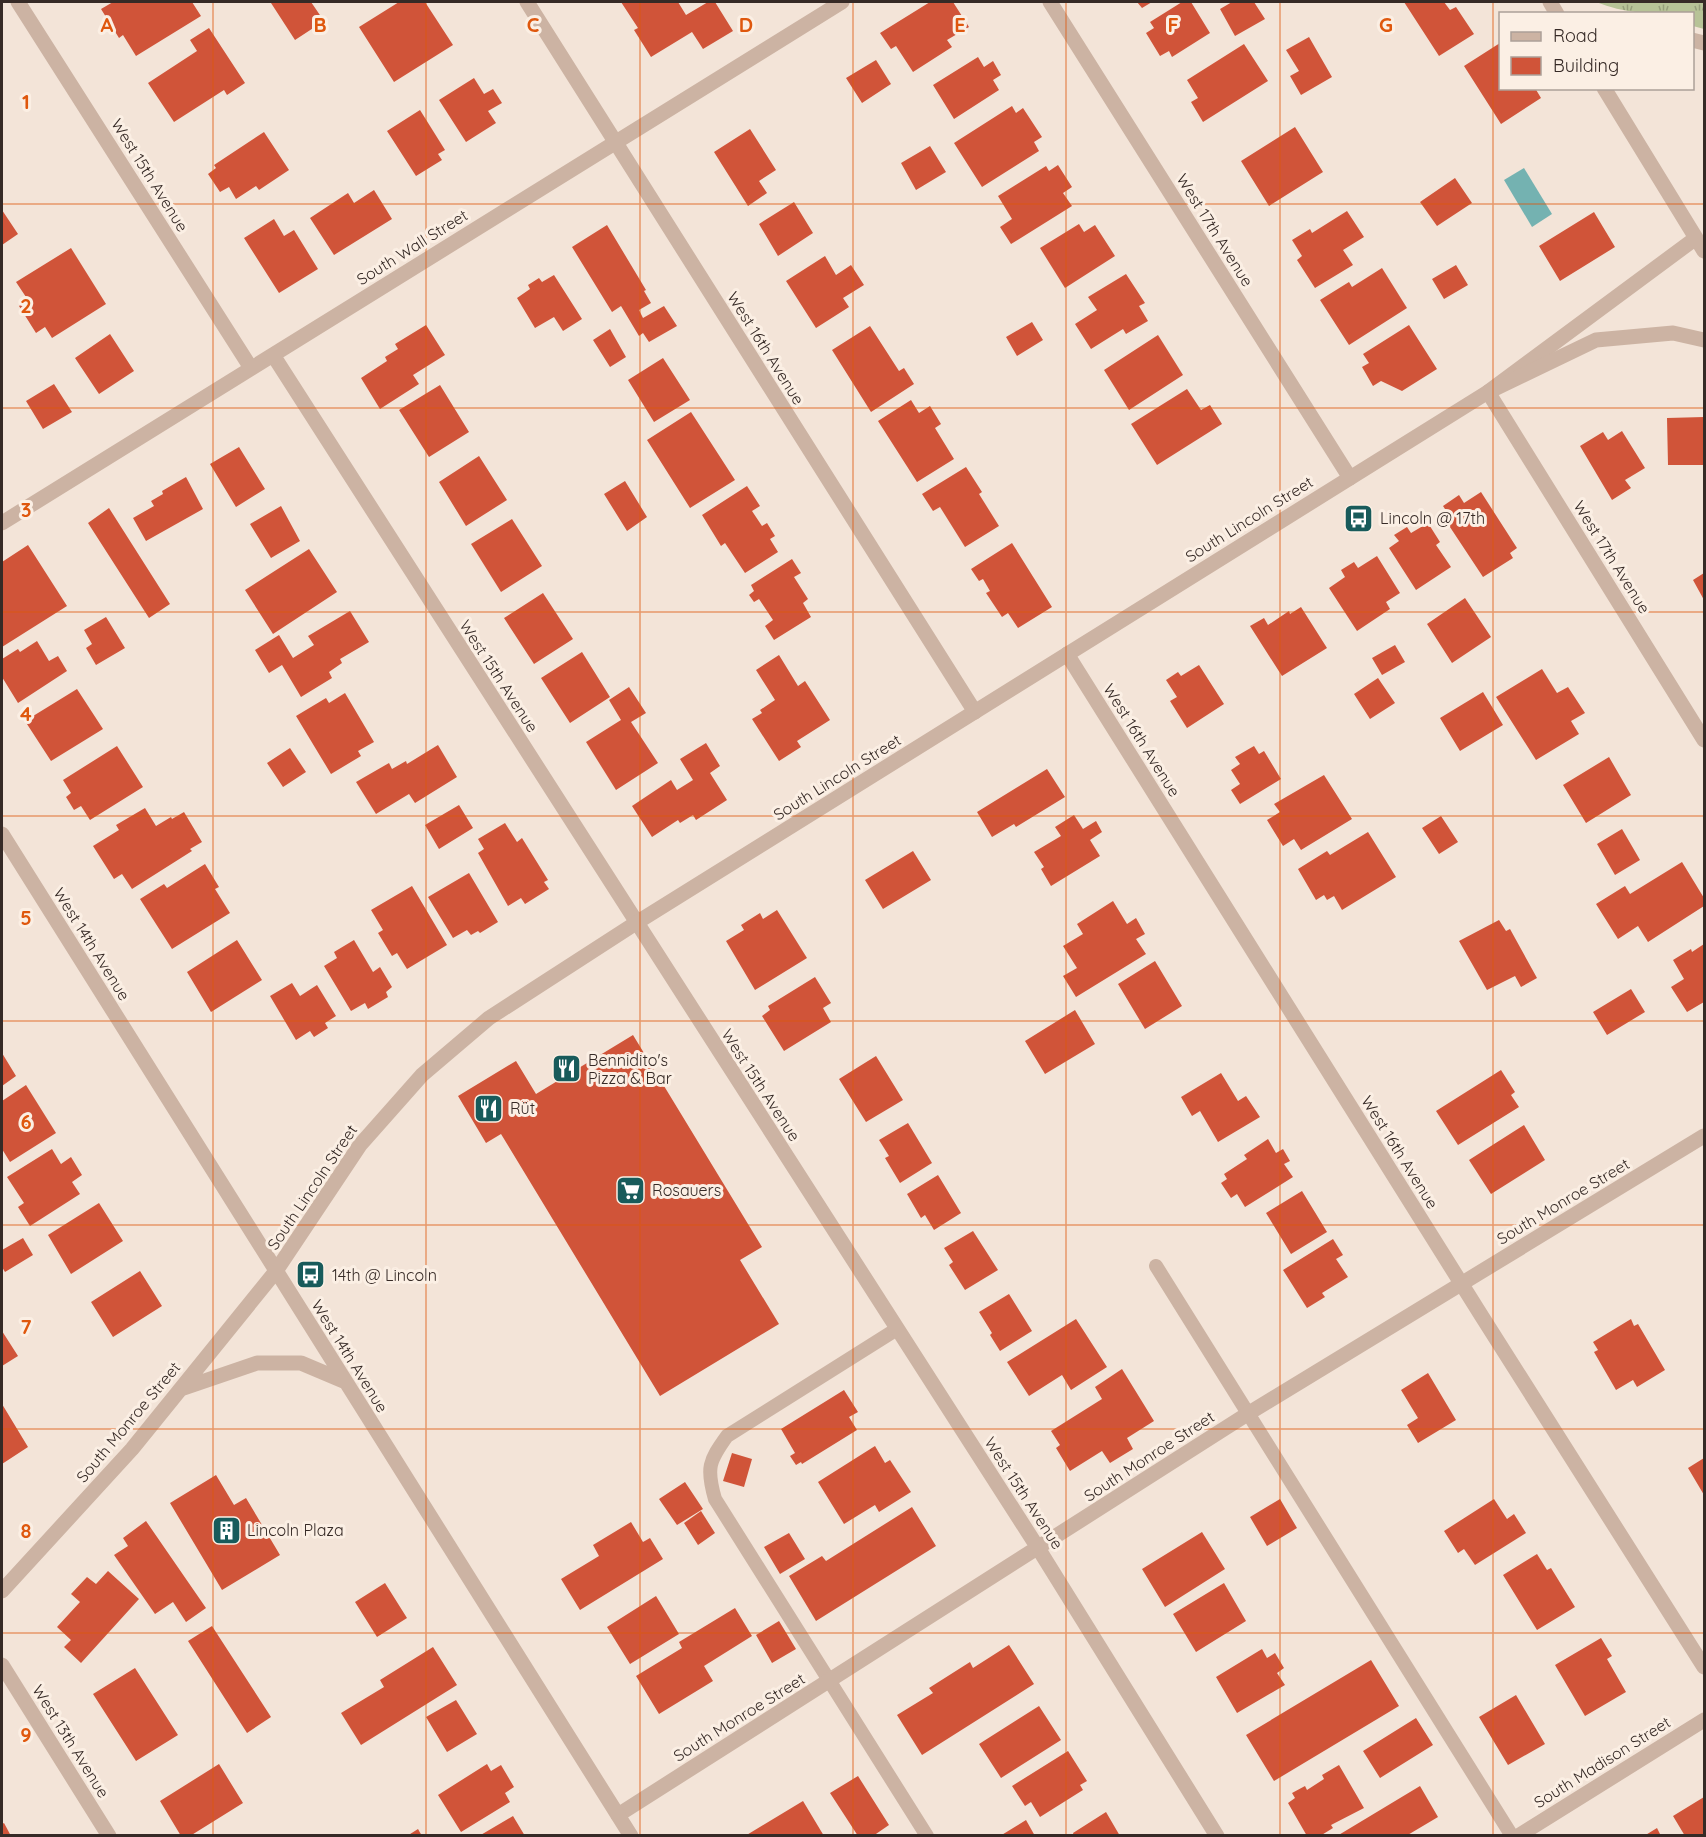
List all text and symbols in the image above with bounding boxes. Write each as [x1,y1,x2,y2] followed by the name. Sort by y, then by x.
[101,12,114,37] text: A
[313,12,327,37] text: B
[527,12,540,37] text: C
[739,12,753,37] text: D
[954,12,966,37] text: E
[1167,12,1179,37] text: F
[1379,12,1393,37] text: G
[1499,12,1694,90] legend
[1553,24,1598,47] text: Road
[1553,54,1619,77] text: Building
[22,89,30,114] text: 1
[107,115,193,235] street label: West 15th Avenue
[1172,170,1258,290] street label: West 17th Avenue
[353,205,471,289] street label: South Wall Street
[723,288,809,408] street label: West 16th Avenue
[20,293,32,318] text: 2
[1181,472,1317,566] street label: South Lincoln Street
[21,497,31,522] text: 3
[1569,497,1655,617] street label: West 17th Avenue
[1343,502,1375,534] bus stop icon: Lincoln @ 17th
[1380,508,1485,528] place label: Lincoln @ 17th
[455,616,543,736] street label: West 15th Avenue
[1099,680,1185,800] street label: West 16th Avenue
[20,701,32,726] text: 4
[769,730,905,824] street label: South Lincoln Street
[49,884,135,1004] street label: West 14th Avenue
[20,905,32,930] text: 5
[717,1025,805,1145] street label: West 15th Avenue
[588,1050,672,1088] place label: Bennidito's Pizza & Bar
[551,1053,583,1085] restaurant icon: Bennidito's Pizza & Bar
[473,1092,505,1124] restaurant icon: Rüt
[1357,1092,1443,1212] street label: West 16th Avenue
[510,1098,535,1118] place label: Rüt
[20,1109,32,1134] text: 6
[263,1121,361,1253] street label: South Lincoln Street
[1493,1153,1633,1249] street label: South Monroe Street
[615,1174,647,1206] supermarket icon: Rosauers
[652,1180,721,1200] place label: Rosauers
[295,1259,327,1291] bus stop icon: 14th @ Lincoln
[332,1265,437,1285] place label: 14th @ Lincoln
[307,1296,393,1416] street label: West 14th Avenue
[21,1314,32,1339] text: 7
[72,1358,184,1486] street label: South Monroe Street
[1080,1406,1218,1506] street label: South Monroe Street
[980,1433,1068,1553] street label: West 15th Avenue
[210,1514,242,1546] building icon: Lincoln Plaza
[21,1518,32,1543] text: 8
[247,1520,344,1540] place label: Lincoln Plaza
[670,1668,808,1766] street label: South Monroe Street
[28,1681,114,1801] street label: West 13th Avenue
[1530,1712,1674,1812] street label: South Madison Street
[20,1722,32,1747] text: 9

